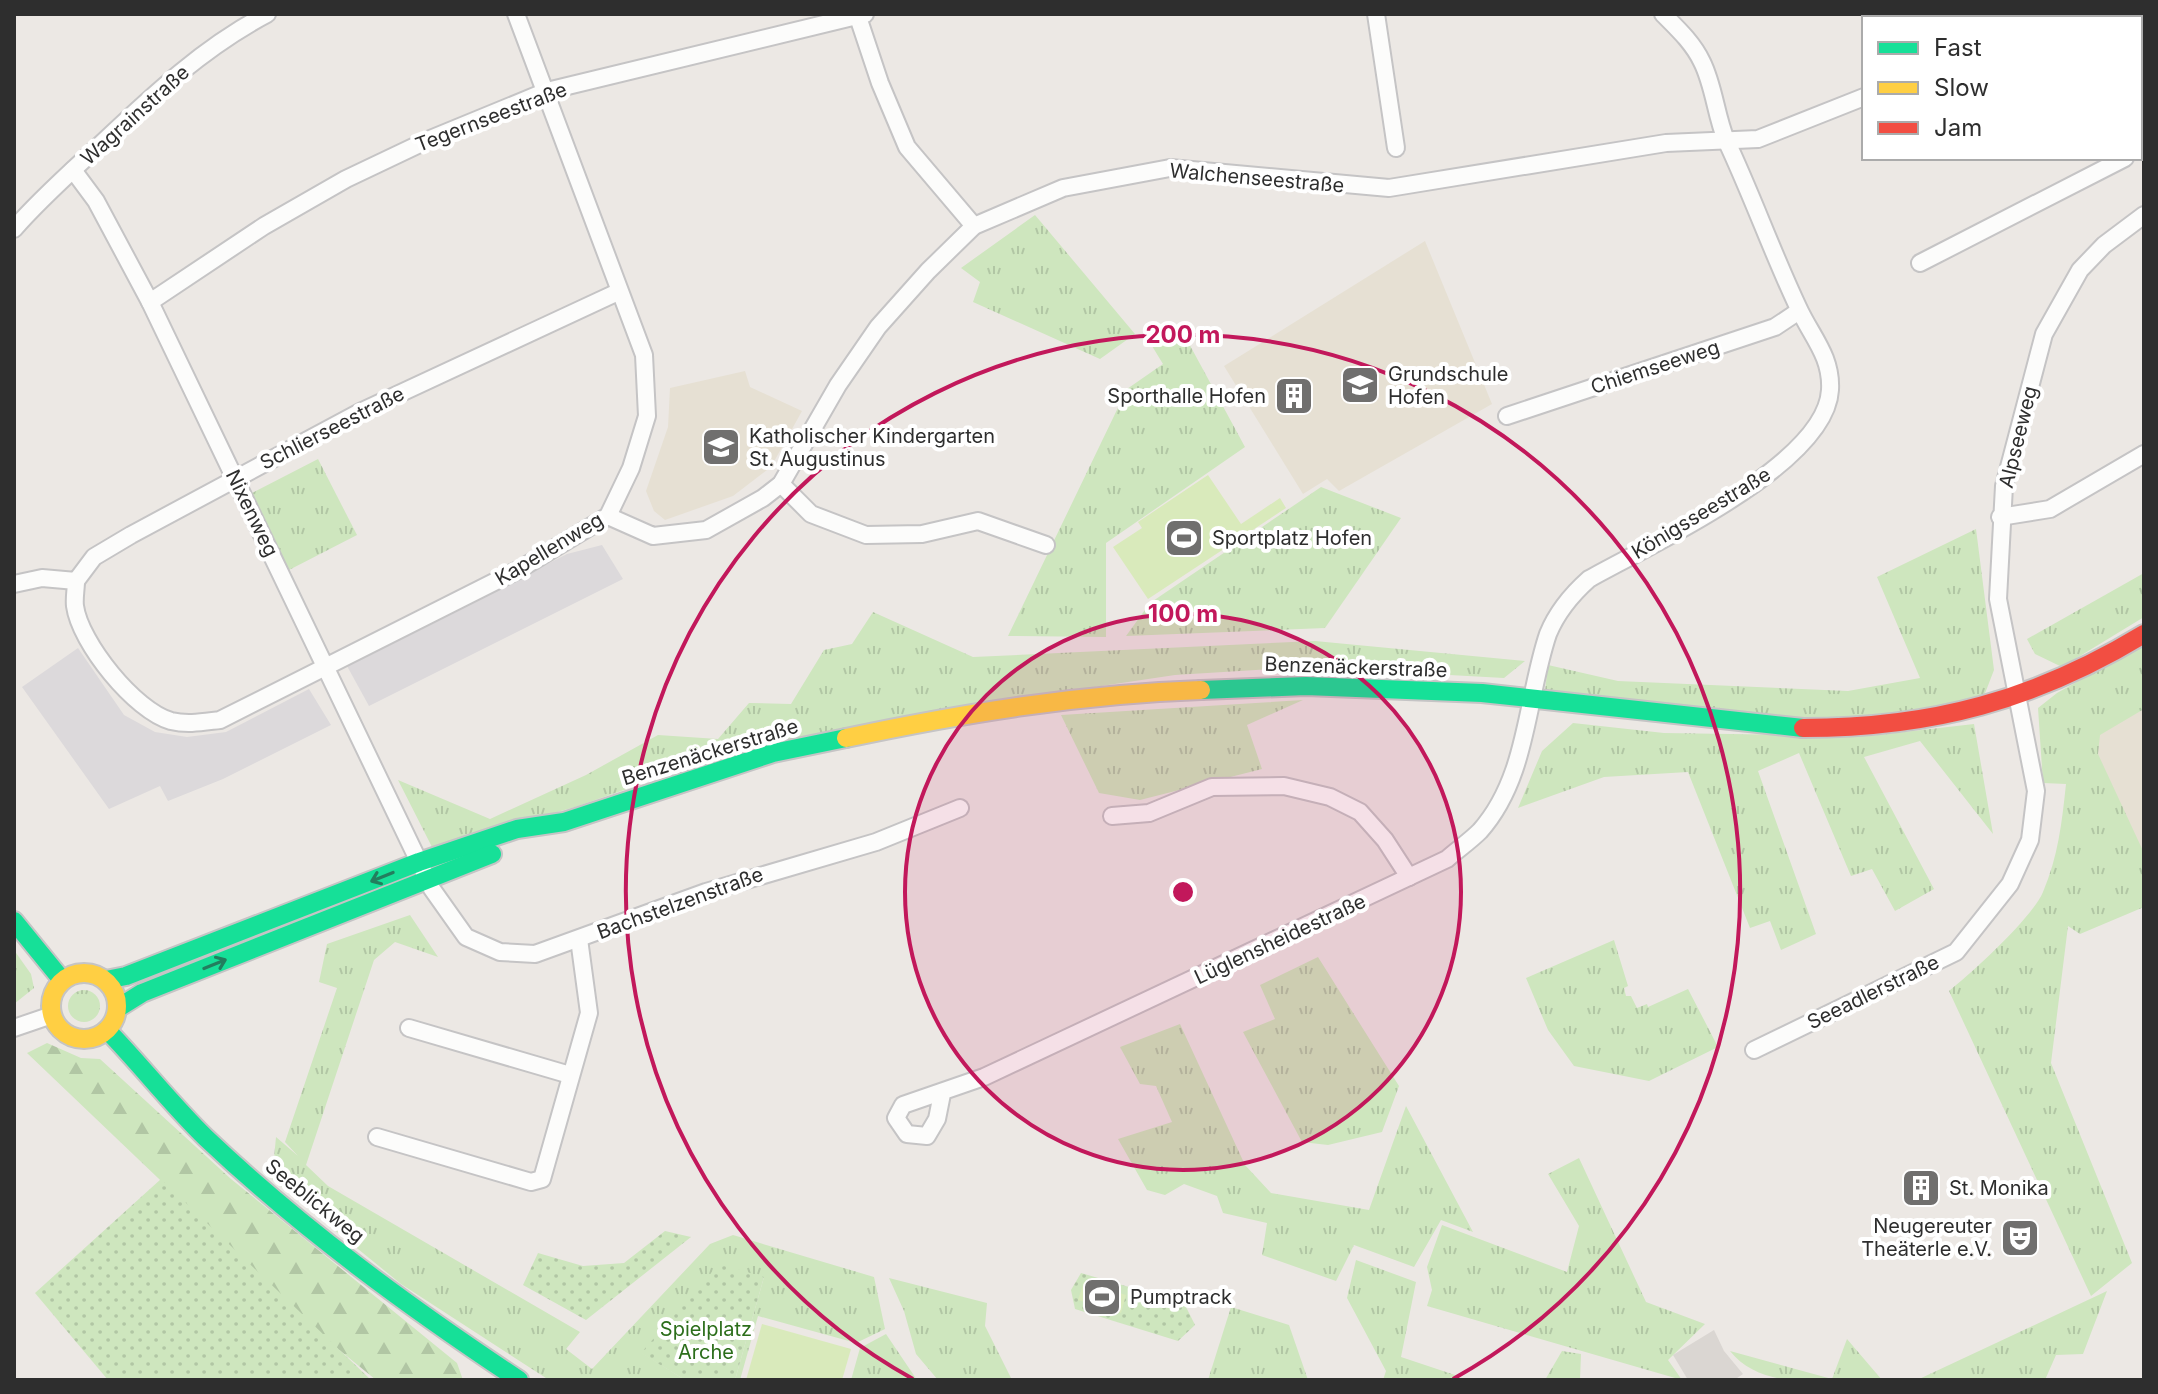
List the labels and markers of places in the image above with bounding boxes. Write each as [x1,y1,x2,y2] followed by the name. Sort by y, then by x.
[1388,362,1508,409] place label: Grundschule Hofen
[1339,364,1381,406] school or university icon: Grundschule Hofen
[1273,375,1315,417] building icon: Sporthalle Hofen
[1107,384,1266,408] place label: Sporthalle Hofen
[749,424,995,471] place label: Katholischer Kindergarten St. Augustinus
[700,426,742,468] school or university icon: Katholischer Kindergarten St. Augustinus
[1163,517,1205,559] sports icon: Sportplatz Hofen
[1212,526,1372,550] place label: Sportplatz Hofen
[1169,878,1197,906] centre of rings
[1900,1167,1942,1209] building icon: St. Monika
[1949,1176,2049,1200] place label: St. Monika
[1861,1214,1992,1261] place label: Neugereuter Theäterle e.V.
[1999,1217,2041,1259] theatre icon: Neugereuter Theäterle e.V.
[1081,1276,1123,1318] sports icon: Pumptrack
[1130,1285,1232,1309] place label: Pumptrack

